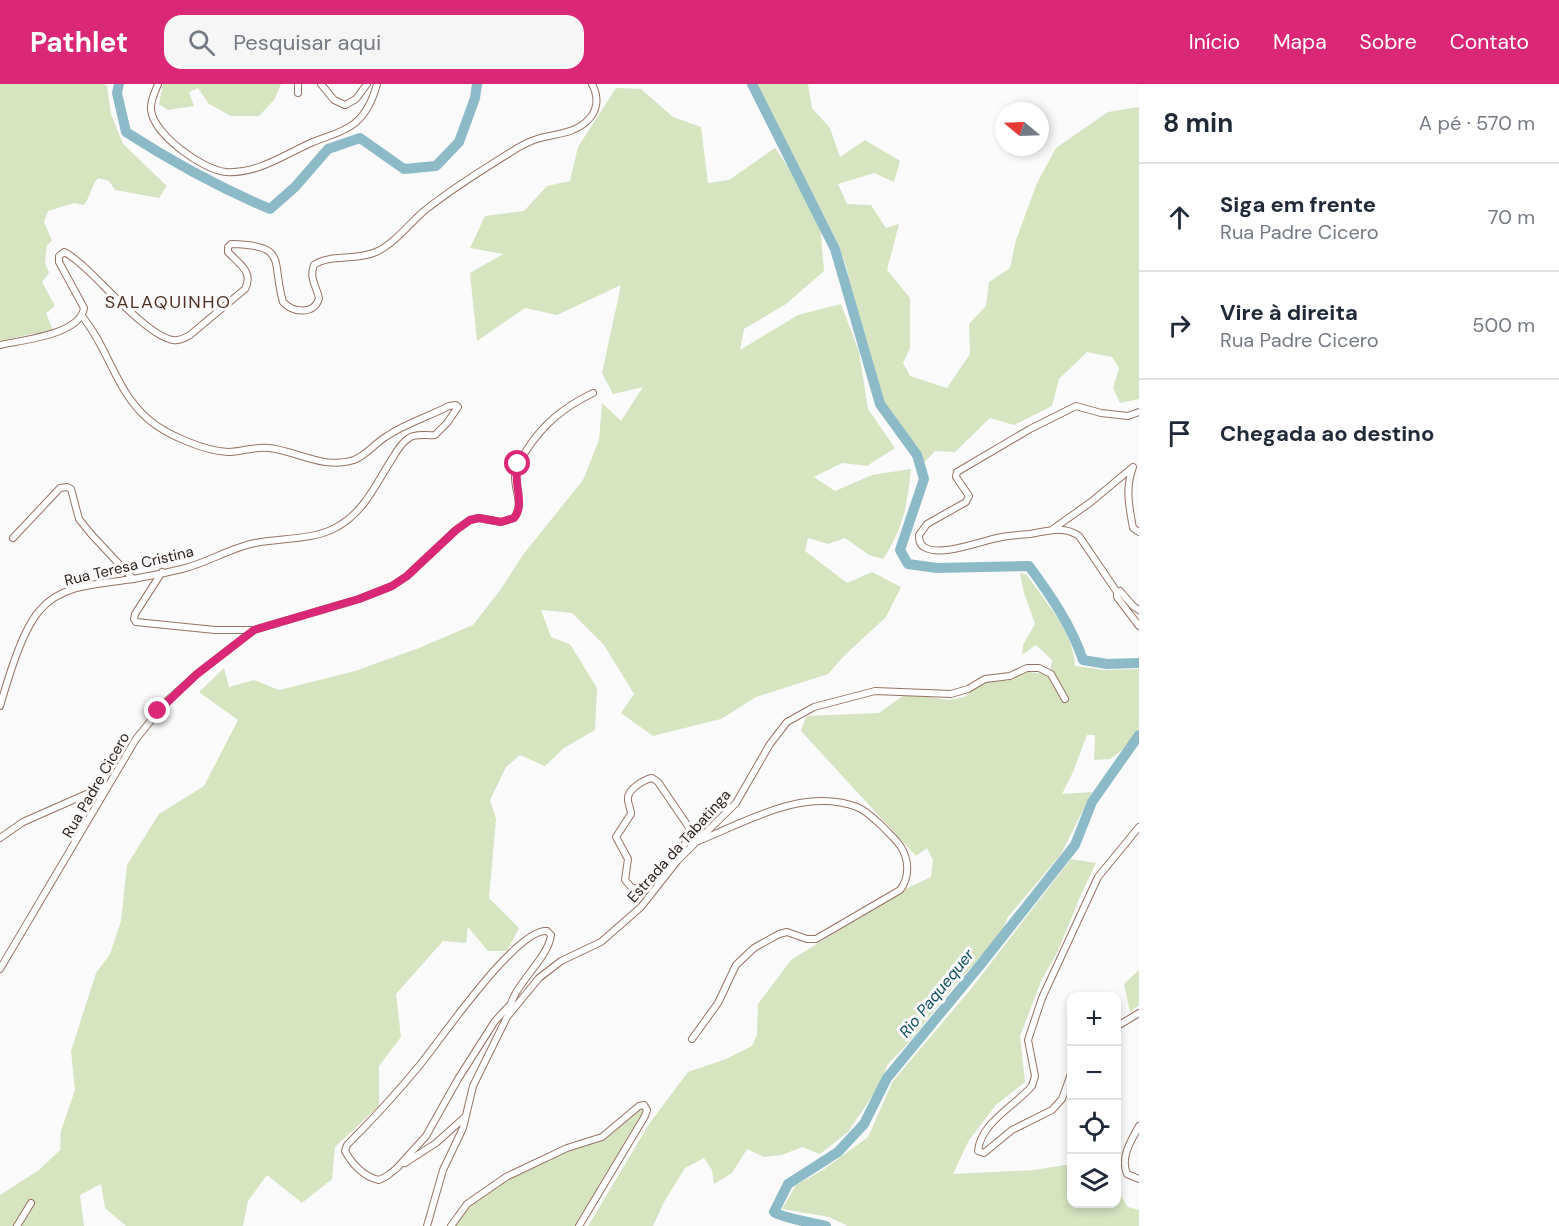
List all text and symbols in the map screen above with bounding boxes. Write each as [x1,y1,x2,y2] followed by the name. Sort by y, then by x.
[164,15,584,69] search box
[30,24,128,61] text: Pathlet
[185,26,218,59] icon: search
[233,28,381,57] text: Pesquisar aqui
[1189,28,1240,56] text: Início
[1273,28,1327,56] text: Mapa
[1360,28,1417,56] text: Sobre
[1450,28,1529,56] text: Contato
[995,102,1049,156] north arrow
[1163,106,1233,140] text: 8 min
[1419,110,1535,136] text: A pé · 570 m
[1220,190,1376,219] text: Siga em frente
[1163,201,1196,234] icon: ahead
[1488,204,1535,230] text: 70 m
[1220,219,1379,245] text: Rua Padre Cicero
[105,290,231,314] district label: SALAQUINHO
[1220,298,1358,327] text: Vire à direita
[1163,309,1196,342] icon: right
[1472,312,1535,338] text: 500 m
[1220,327,1379,353] text: Rua Padre Cicero
[1163,417,1196,450] icon: arrive
[1220,419,1434,448] text: Chegada ao destino
[504,450,530,476] route start
[62,541,196,591] street label: Rua Teresa Cristina
[144,697,170,723] route end
[58,728,134,842] street label: Rua Padre Cicero
[623,785,735,907] street label: Estrada da Tabatinga
[894,944,979,1042] water label: Rio Paquequer
[1067,992,1121,1208] map controls
[1067,992,1121,1046] button: +
[1067,1046,1121,1100] button: −
[1067,1100,1121,1154] button: locate
[1067,1154,1121,1208] button: layers

